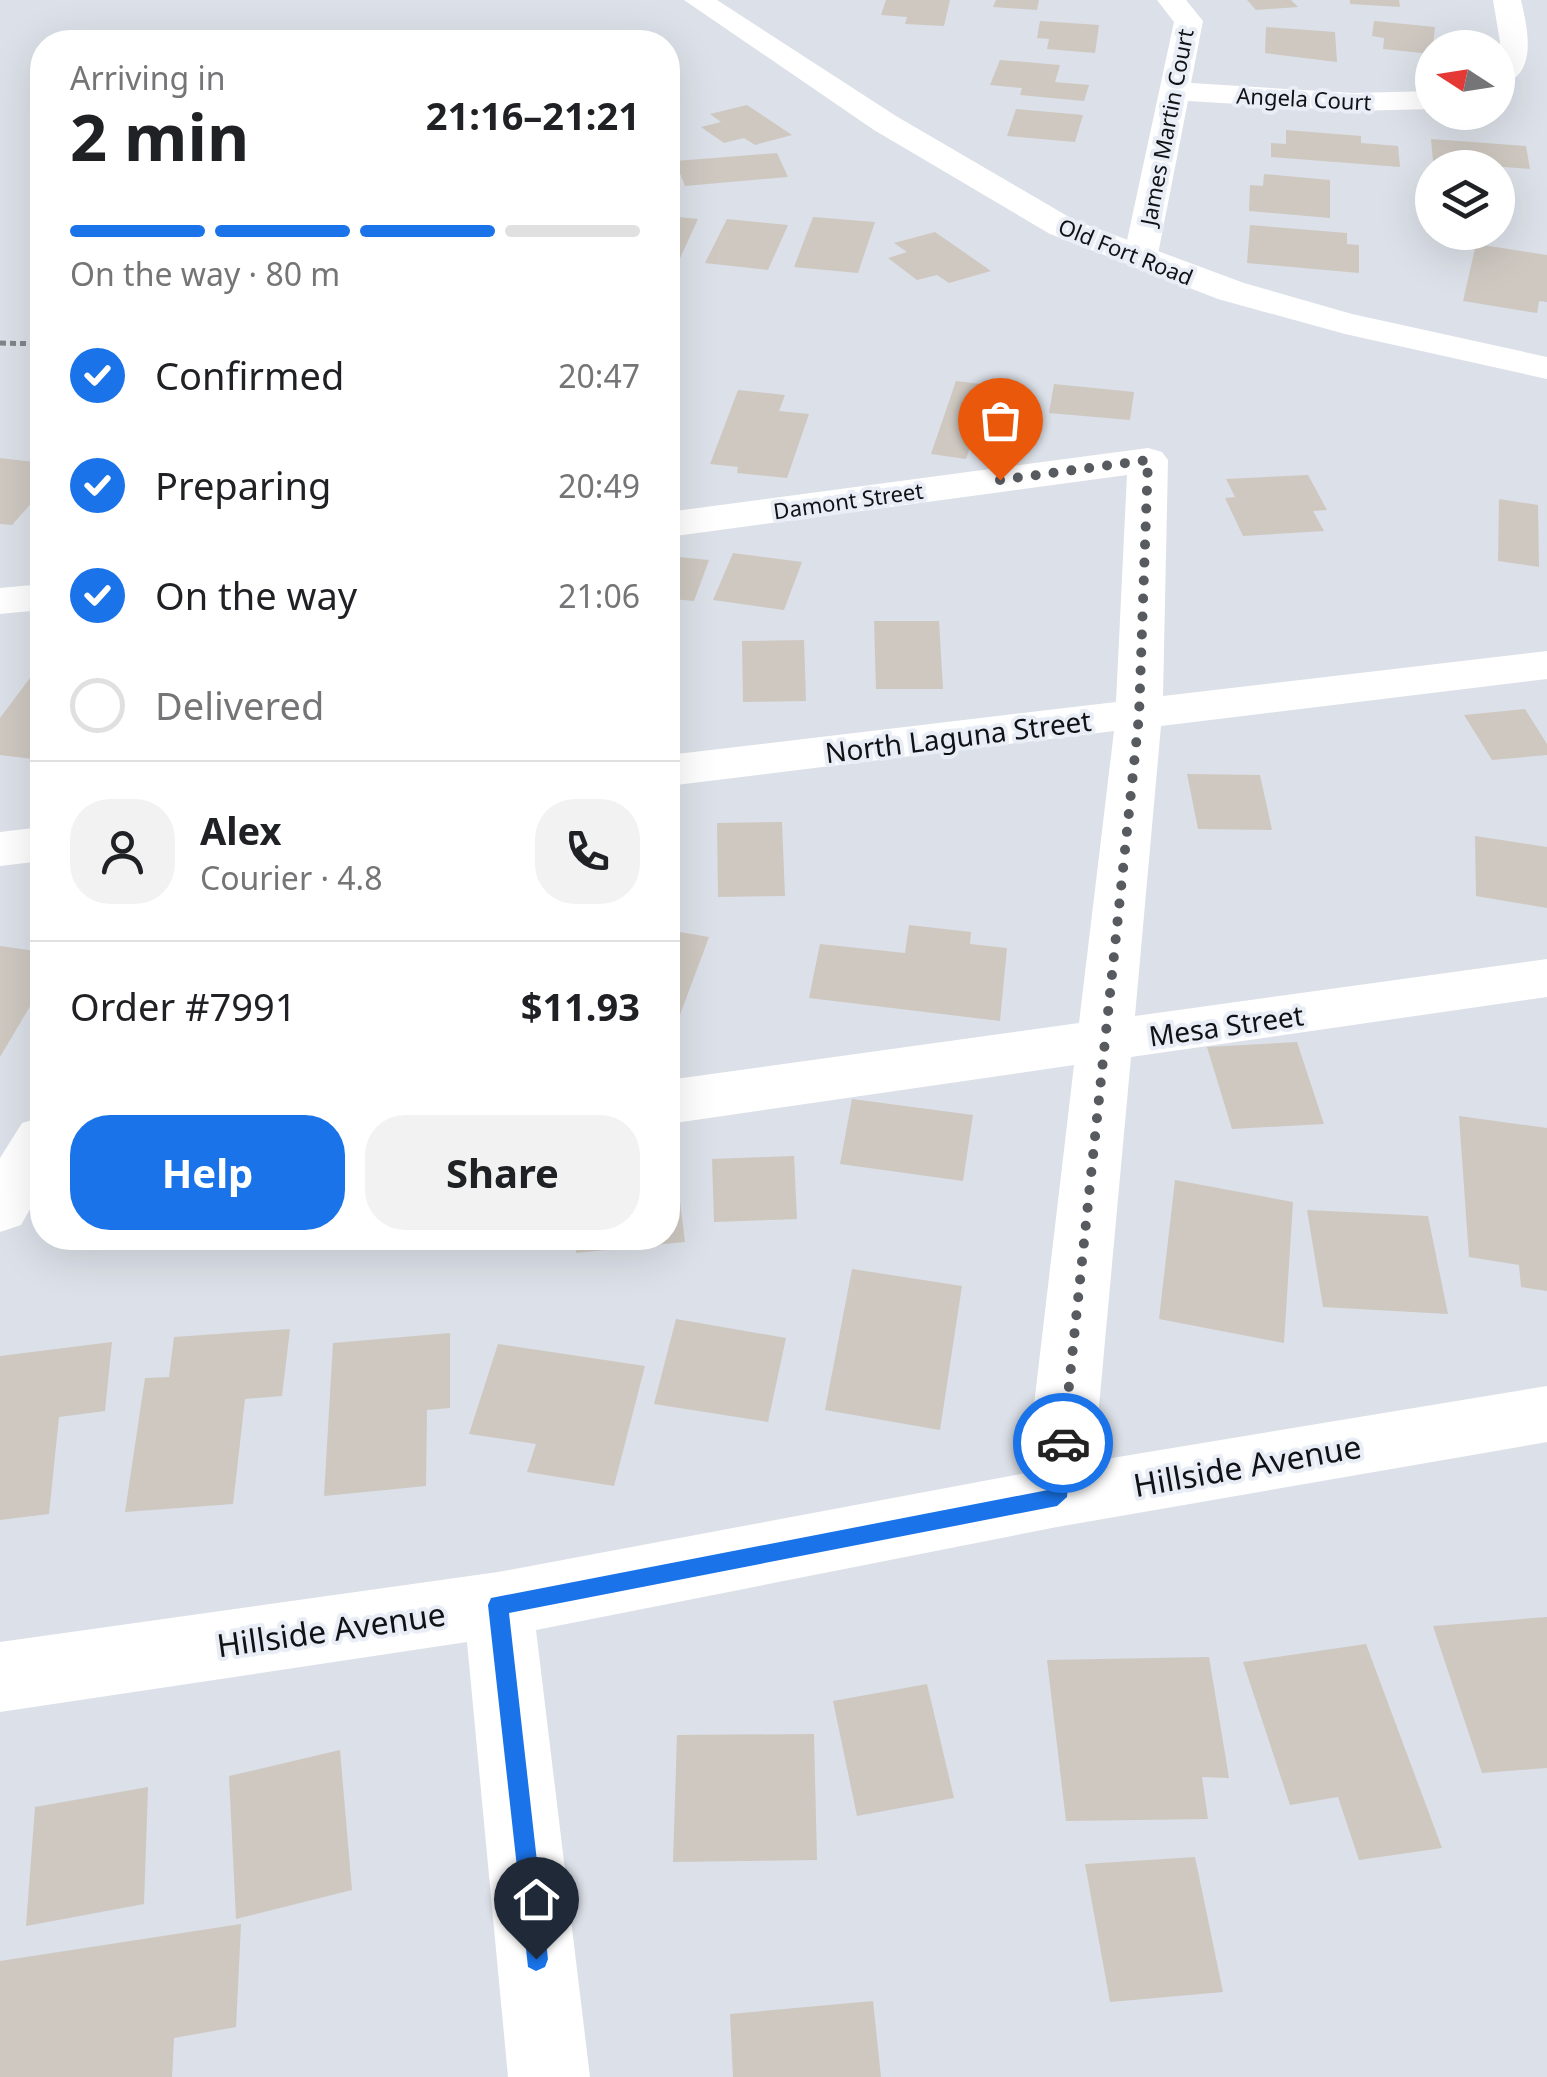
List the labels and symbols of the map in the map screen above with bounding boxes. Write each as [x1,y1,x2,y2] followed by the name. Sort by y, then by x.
[1132,26,1200,230] street label: James Martin Court
[1415,30,1515,130] north arrow
[1236,79,1372,117] street label: Angela Court
[1054,210,1198,292] street label: Old Fort Road
[958,378,1043,481] pin
[771,475,925,525] street label: Damont Street
[823,701,1093,771] street label: North Laguna Street
[1146,995,1306,1055] street label: Mesa Street
[1013,1393,1113,1493] courier
[1130,1424,1364,1506] street label: Hillside Avenue
[214,1592,448,1666] street label: Hillside Avenue
[494,1857,579,1960] pin

